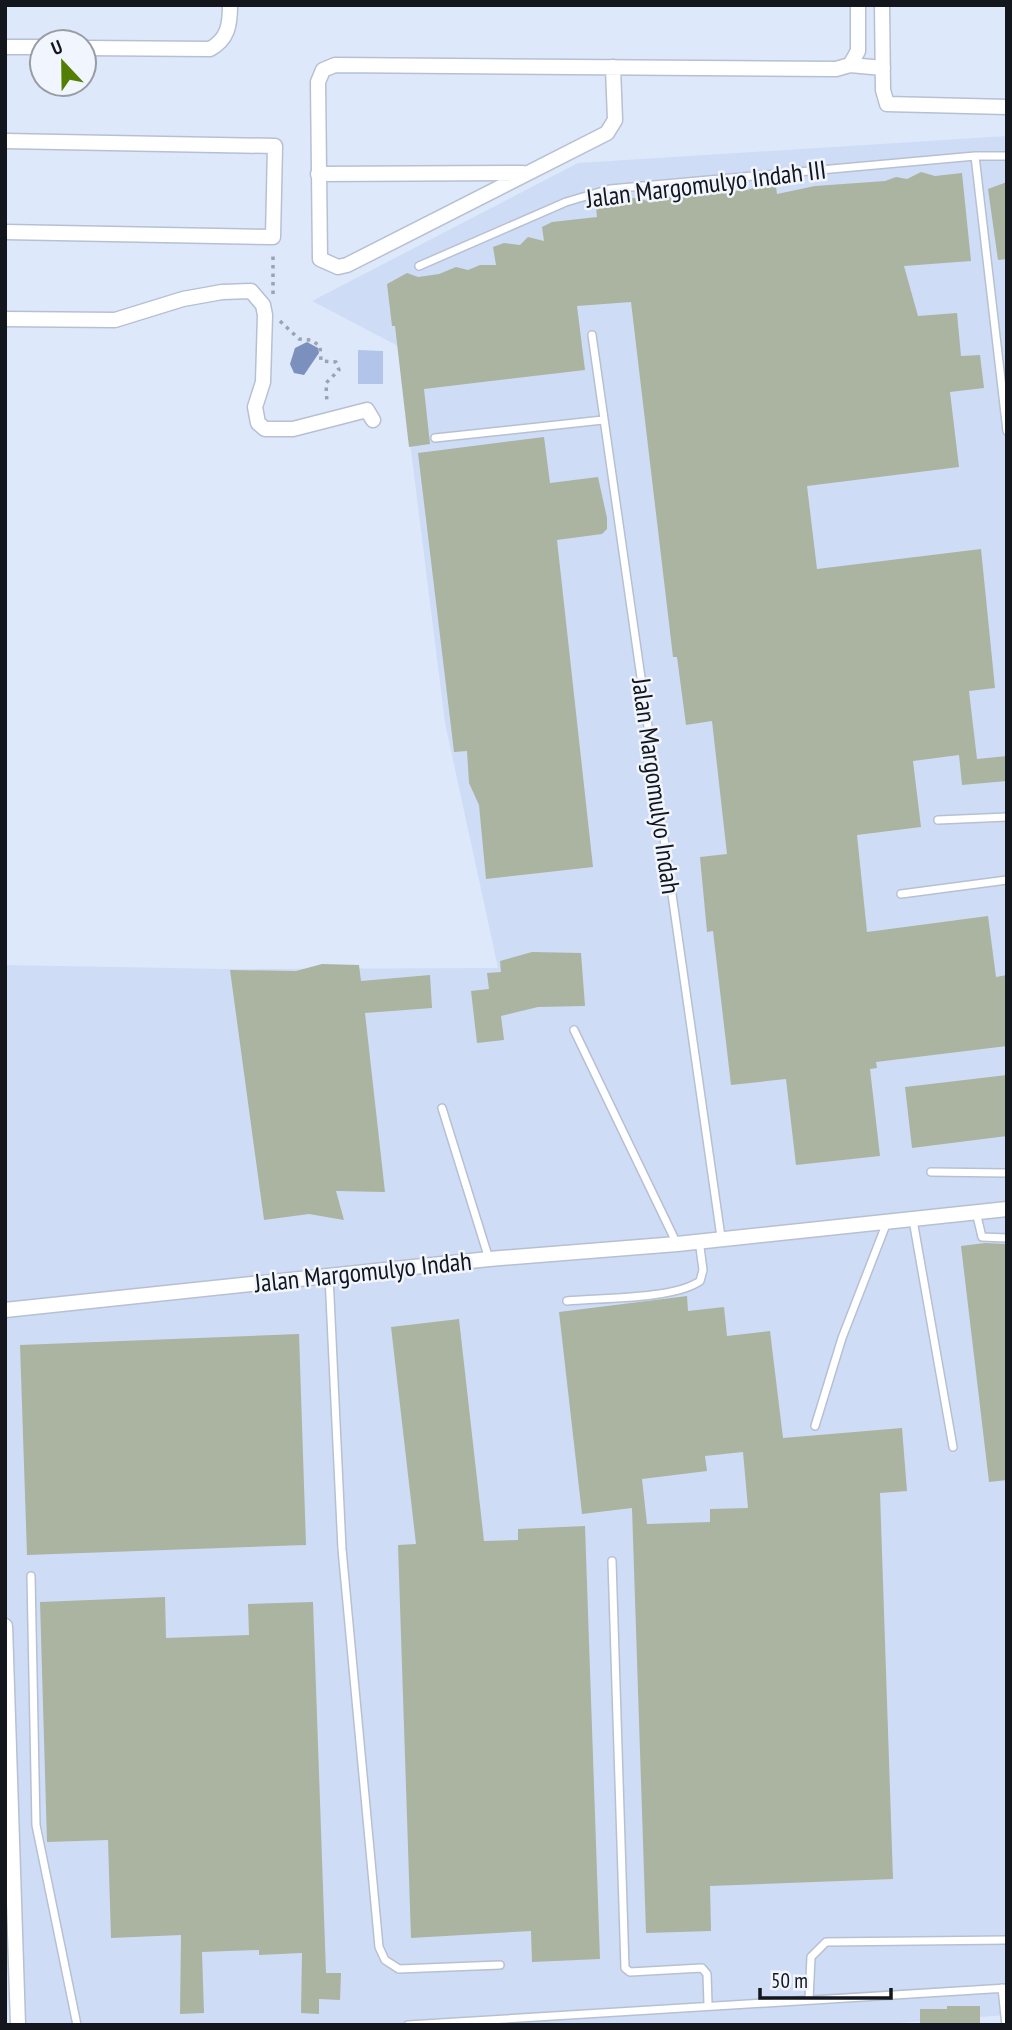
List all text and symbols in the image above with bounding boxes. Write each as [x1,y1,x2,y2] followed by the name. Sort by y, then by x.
[28,28,98,98] north arrow
[48,34,66,60] text: U
[583,152,828,215] street label: Jalan Margomulyo Indah III
[625,675,688,896] street label: Jalan Margomulyo Indah
[252,1244,473,1299] street label: Jalan Margomulyo Indah
[760,1956,891,2000] scale bar
[771,1967,808,1994] text: 50 m

